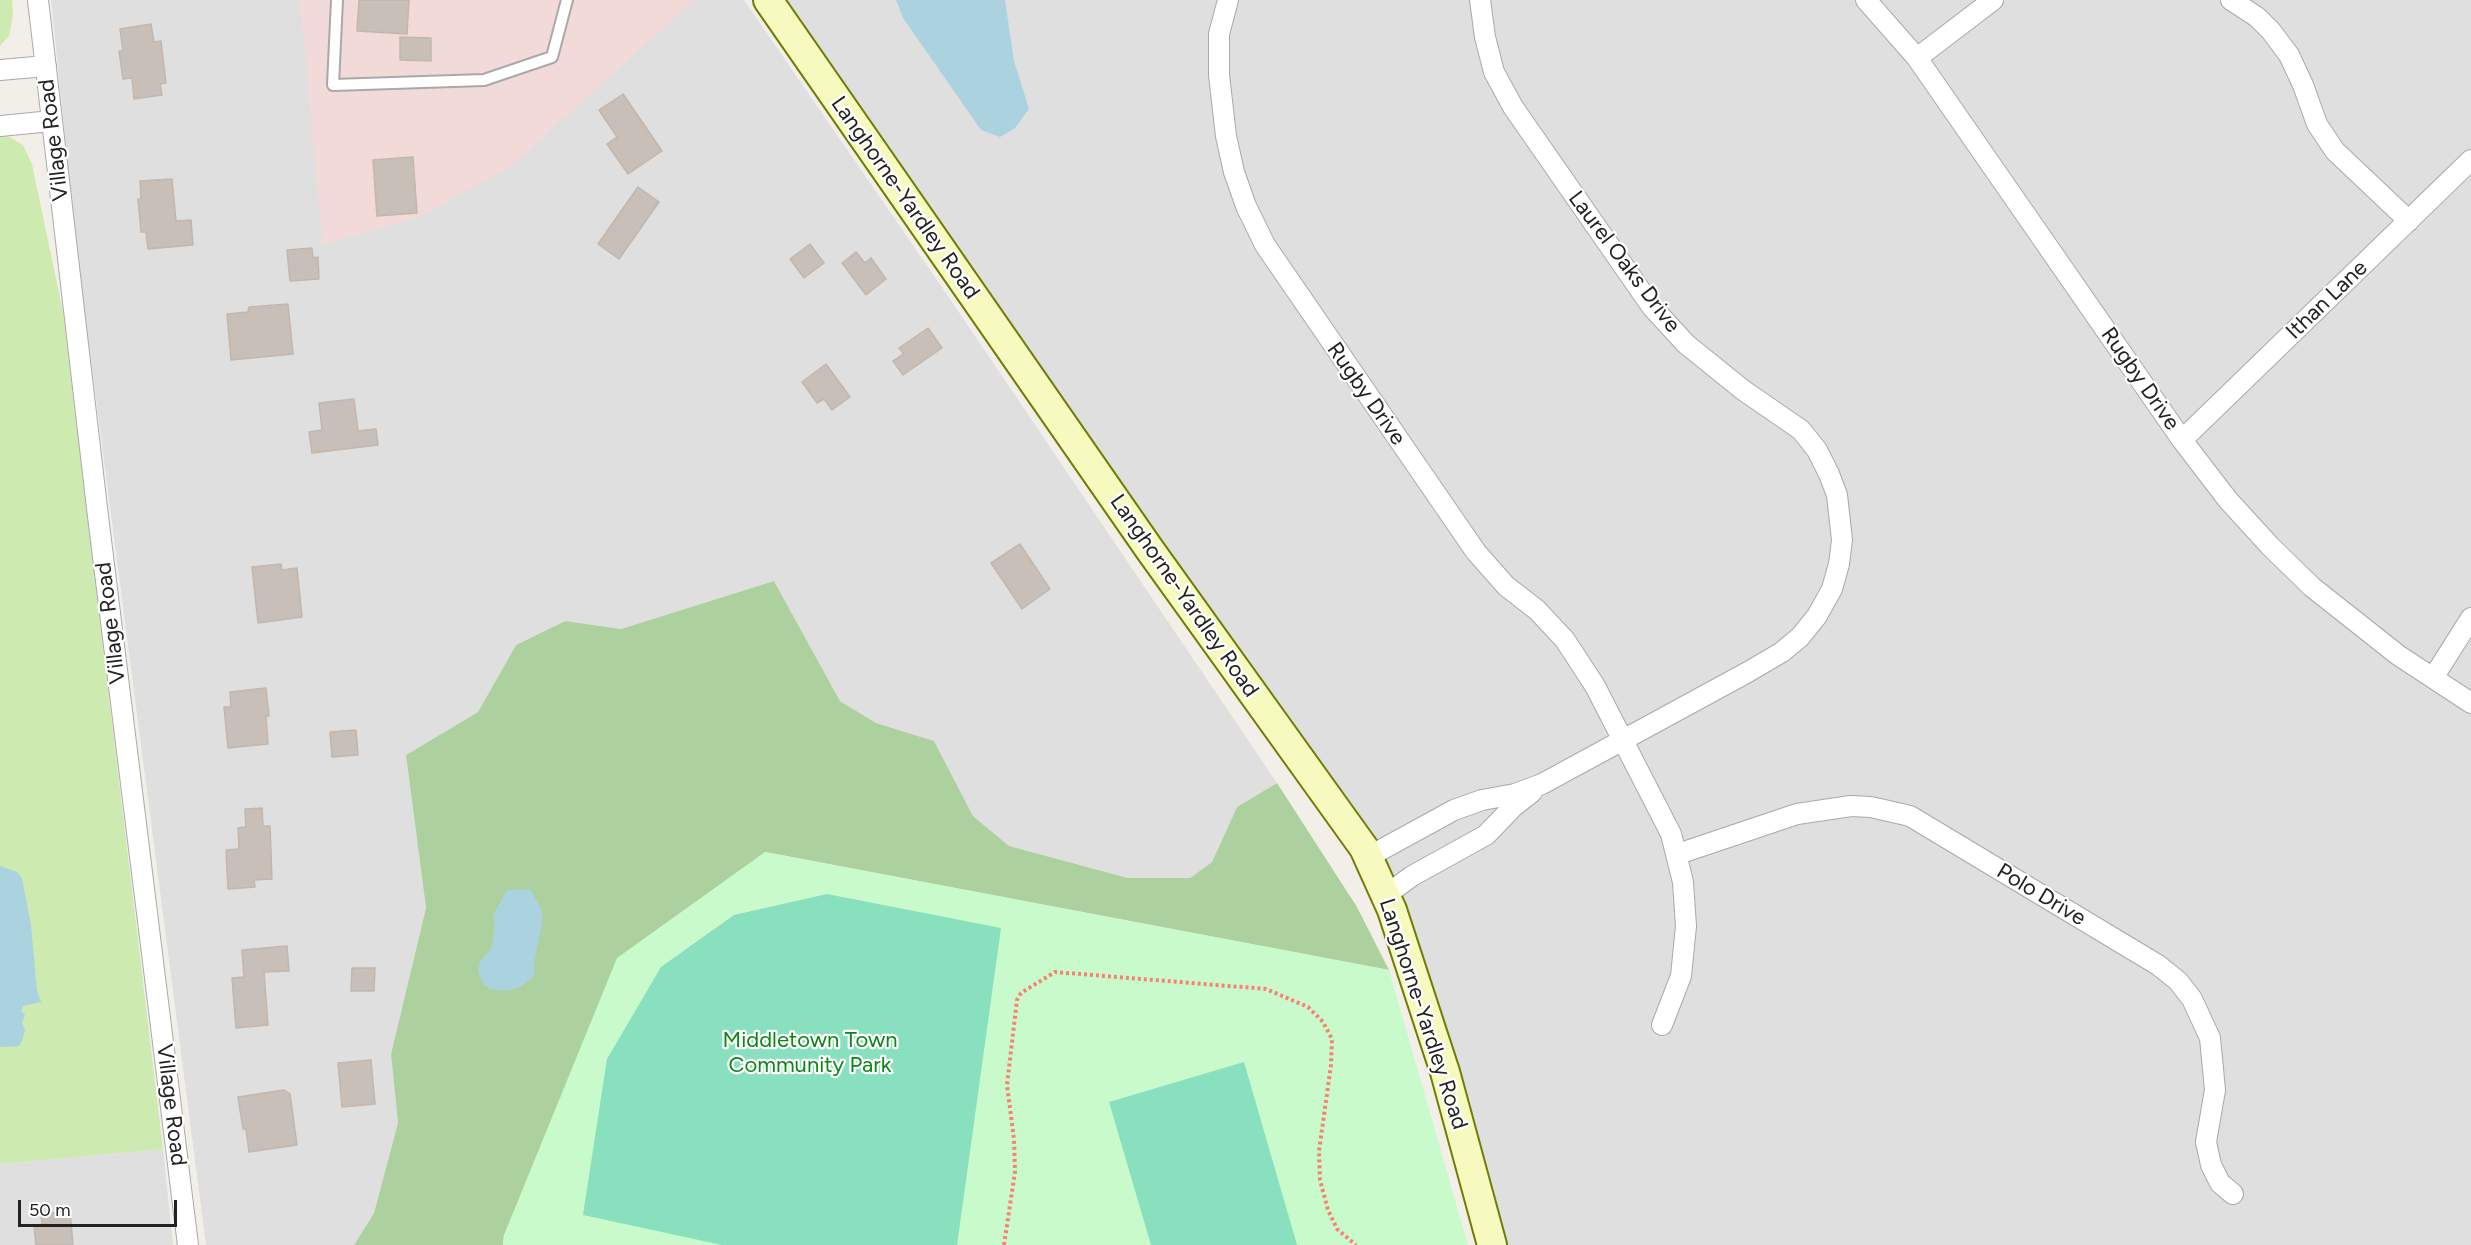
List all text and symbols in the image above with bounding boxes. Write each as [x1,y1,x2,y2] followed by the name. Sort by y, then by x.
[33,78,75,202] street label: Village Road
[825,92,985,304] street label: Langhorne-Yardley Road
[1562,186,1686,338] street label: Laurel Oaks Drive
[2281,255,2373,345] street label: Ithan Lane
[2095,323,2185,435] street label: Rugby Drive
[1321,338,1411,450] street label: Rugby Drive
[1104,490,1264,702] street label: Langhorne-Yardley Road
[90,561,132,685] street label: Village Road
[1992,858,2090,932] street label: Polo Drive
[1373,895,1473,1133] street label: Langhorne-Yardley Road
[723,1028,897,1080] park label: Middletown Town Community Park
[150,1043,192,1167] street label: Village Road
[21,1188,180,1226] scale bar
[29,1199,71,1221] text: 50 m

